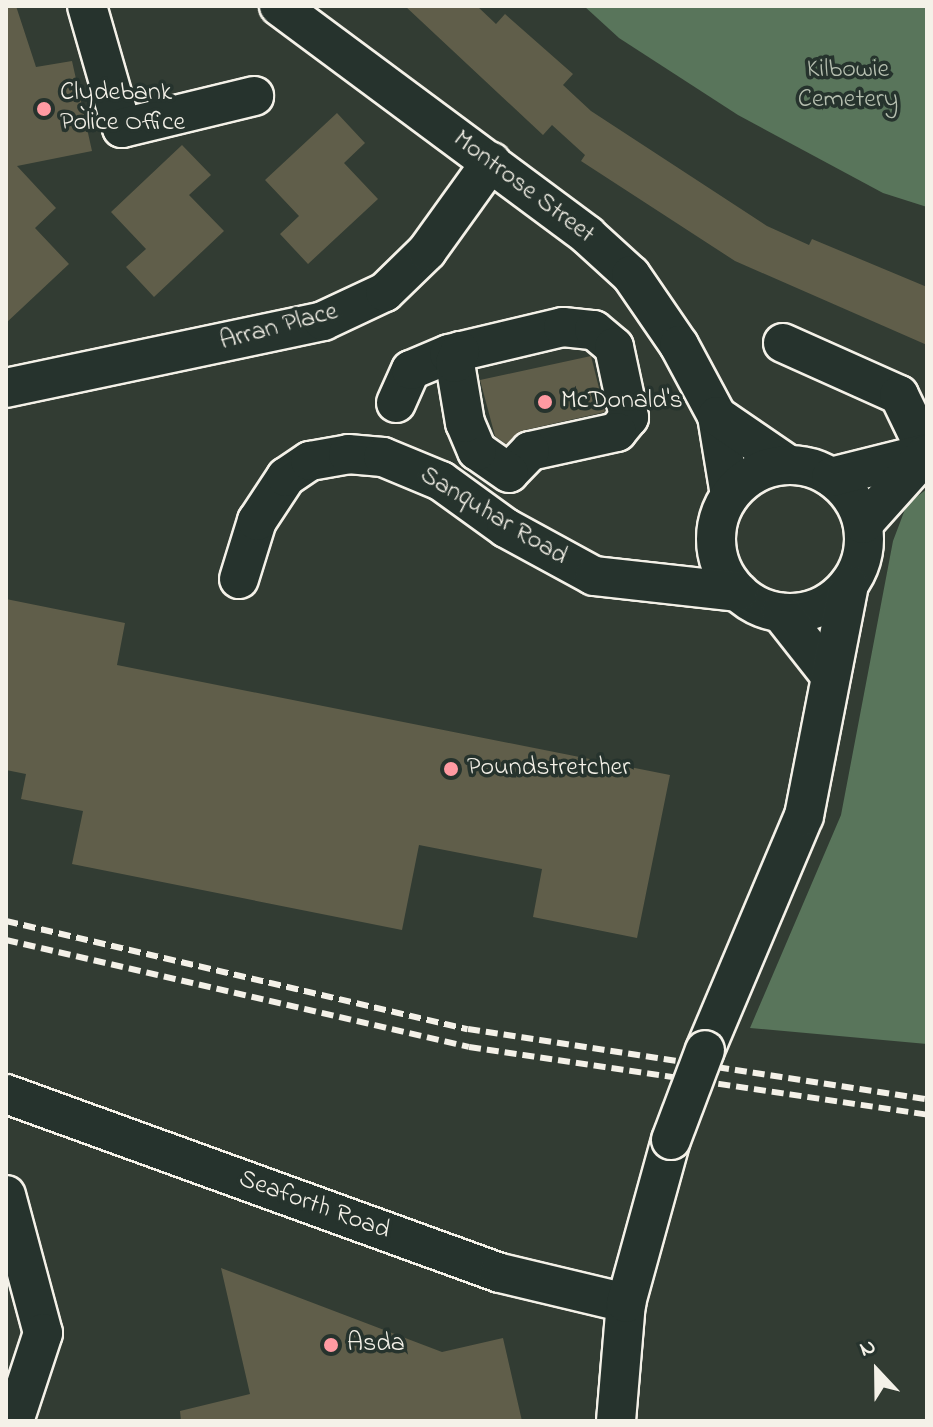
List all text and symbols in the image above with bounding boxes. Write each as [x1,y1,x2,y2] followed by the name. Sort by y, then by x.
[798,55,898,116] park label: Kilbowie Cemetery
[60,78,185,140] place label: Clydebank Police Office
[35,100,53,118] marker: Clydebank Police Office
[446,125,600,251] street label: Montrose Street
[217,297,341,359] street label: Arran Place
[561,386,683,418] place label: McDonald's
[536,393,554,411] marker: McDonald's
[414,461,572,573] street label: Sanquhar Road
[467,753,630,785] place label: Poundstretcher
[442,760,460,778] marker: Poundstretcher
[234,1164,394,1248] street label: Seaforth Road
[347,1329,405,1361] place label: Asda
[837,1331,917,1411] north arrow
[855,1331,881,1366] text: N
[322,1336,340,1354] marker: Asda

